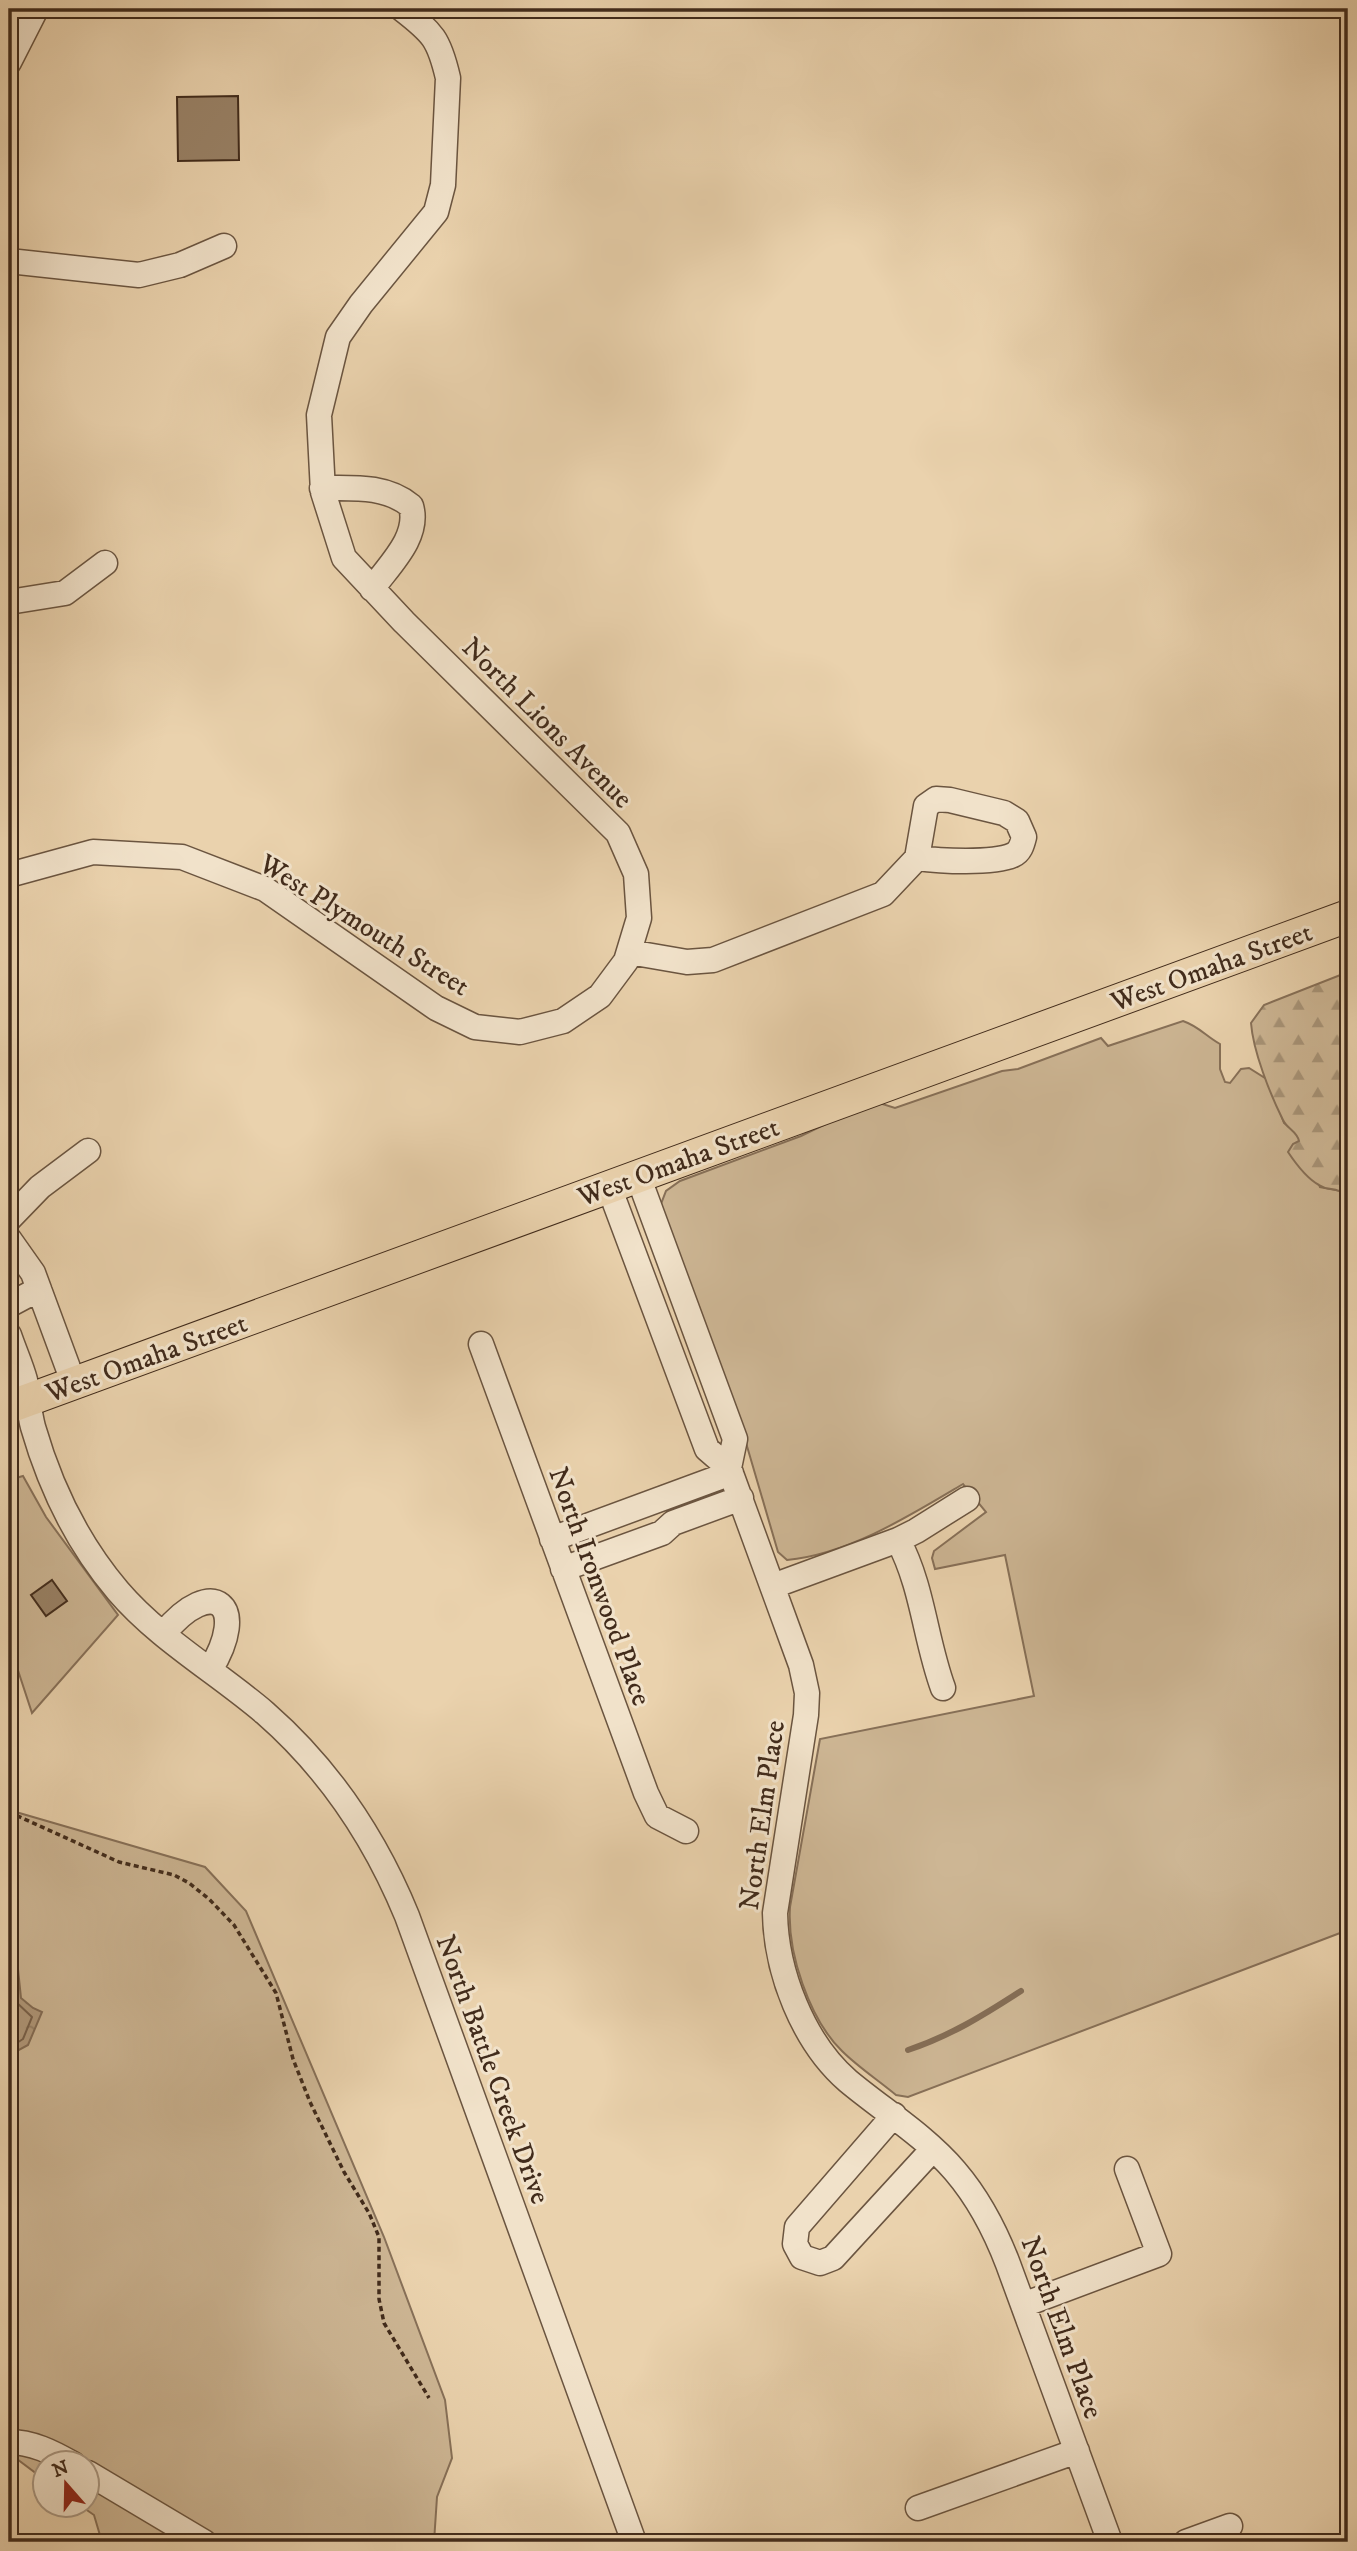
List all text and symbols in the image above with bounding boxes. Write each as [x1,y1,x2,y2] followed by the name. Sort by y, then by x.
[454,630,640,816] street label: North Lions Avenue
[252,846,476,1004] street label: West Plymouth Street
[1105,915,1317,1020] street label: West Omaha Street
[572,1110,784,1215] street label: West Omaha Street
[40,1306,252,1411] street label: West Omaha Street
[540,1462,659,1711] street label: North Ironwood Place
[732,1718,793,1912] street label: North Elm Place
[428,1930,558,2209] street label: North Battle Creek Drive
[1012,2232,1111,2423] street label: North Elm Place
[32,2450,102,2520] north arrow
[49,2456,72,2483] text: N

